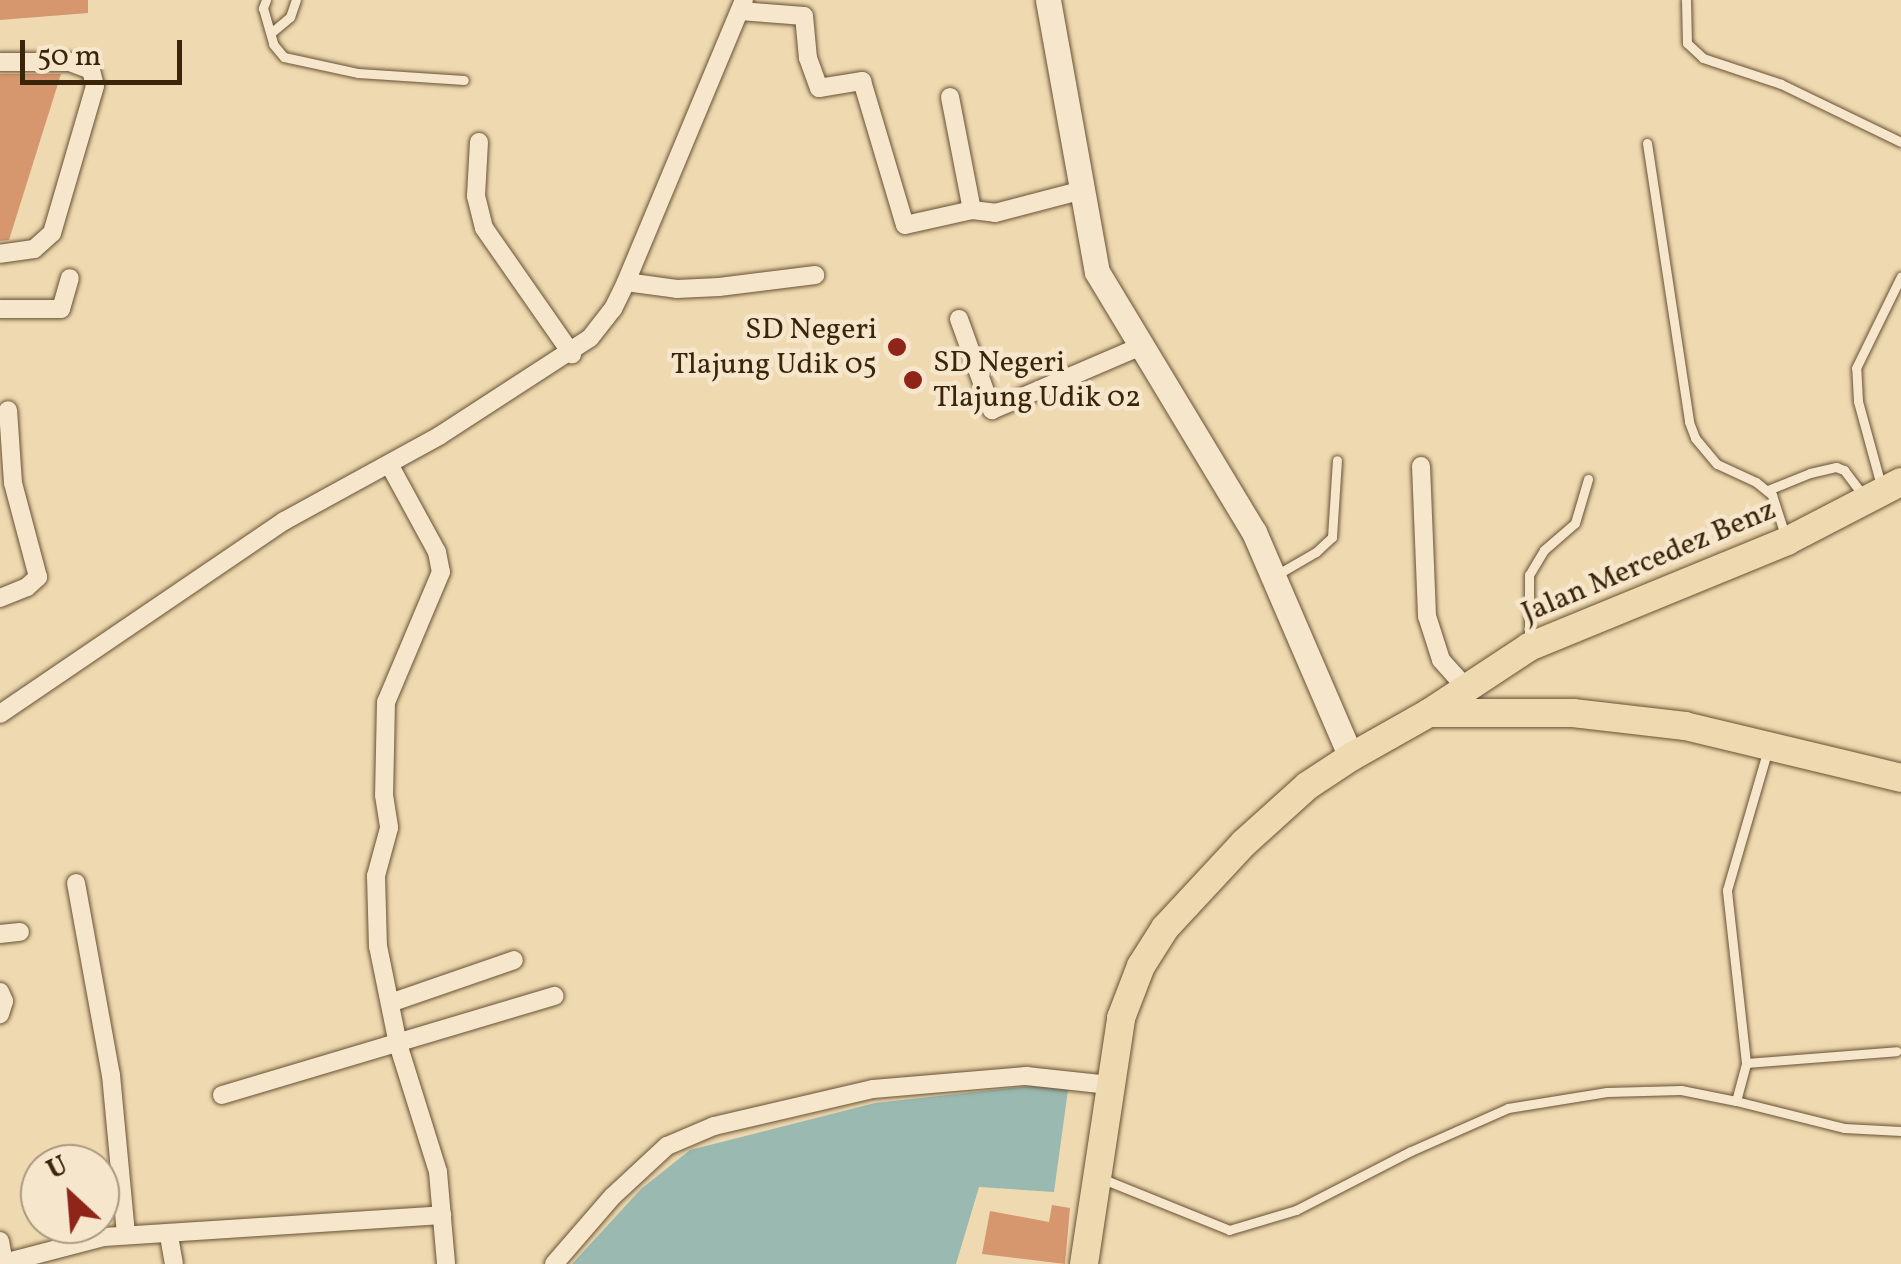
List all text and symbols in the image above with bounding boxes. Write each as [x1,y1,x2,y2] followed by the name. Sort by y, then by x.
[25,20,188,82] scale bar
[37,36,101,78] text: 50 m
[671,312,877,382] place label: SD Negeri Tlajung Udik 05
[886,336,908,358] marker: SD Negeri Tlajung Udik 05
[933,345,1141,416] place label: SD Negeri Tlajung Udik 02
[902,369,924,391] marker: SD Negeri Tlajung Udik 02
[1517,492,1781,632] street label: Jalan Mercedez Benz
[20,1144,120,1244] north arrow
[40,1147,75,1190] text: U

